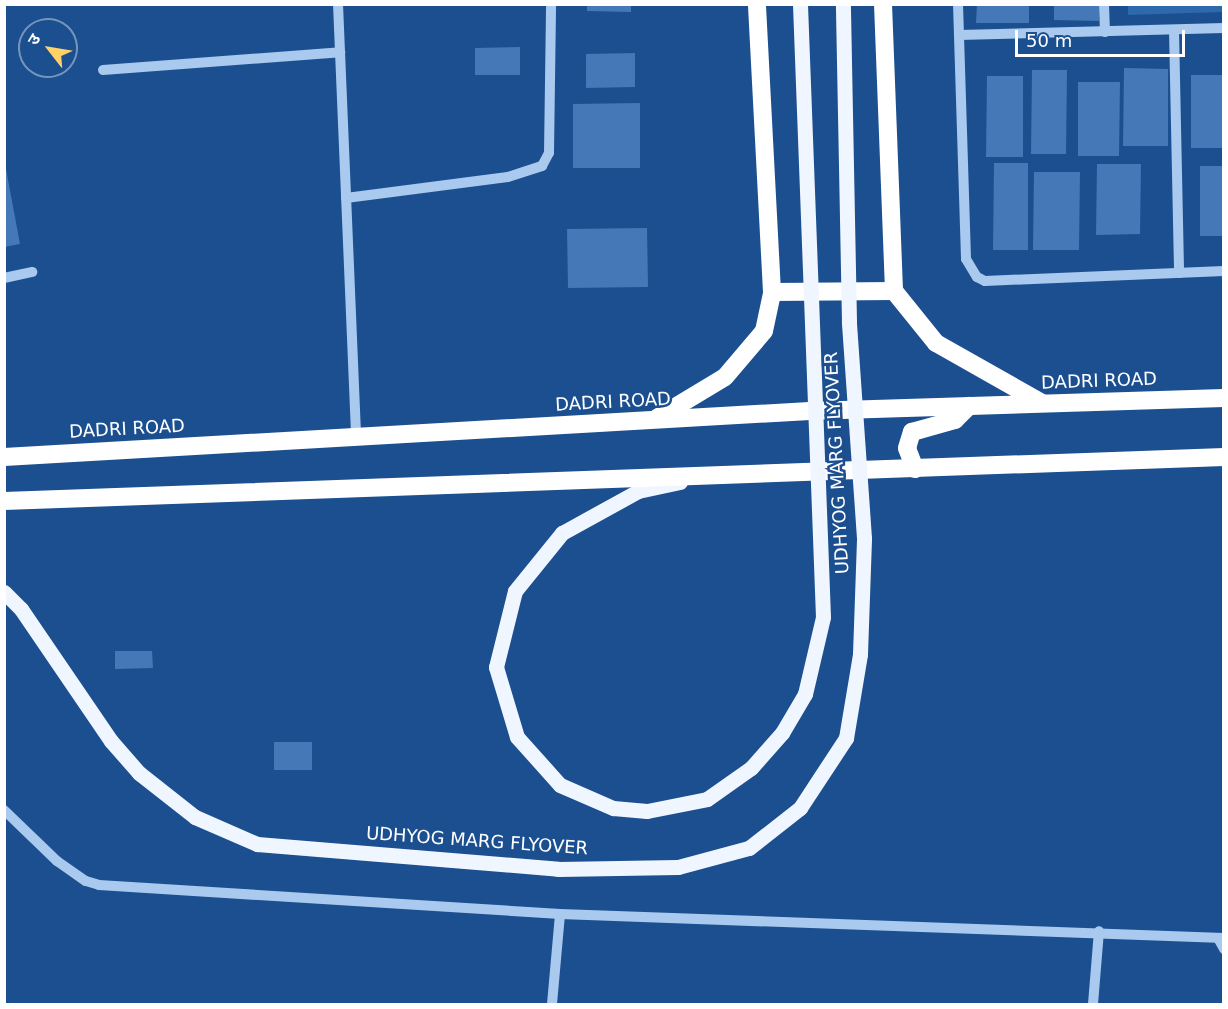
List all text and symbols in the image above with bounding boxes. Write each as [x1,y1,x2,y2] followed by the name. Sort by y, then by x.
[18,18,78,78] north arrow
[1018,18,1188,56] scale bar
[1026,30,1072,51] text: 50 m
[23,31,44,48] text: उ
[820,351,854,575] street label: UDHYOG MARG FLYOVER
[1041,368,1157,394] street label: DADRI ROAD
[555,388,671,416] street label: DADRI ROAD
[69,415,185,443] street label: DADRI ROAD
[365,822,589,860] street label: UDHYOG MARG FLYOVER

